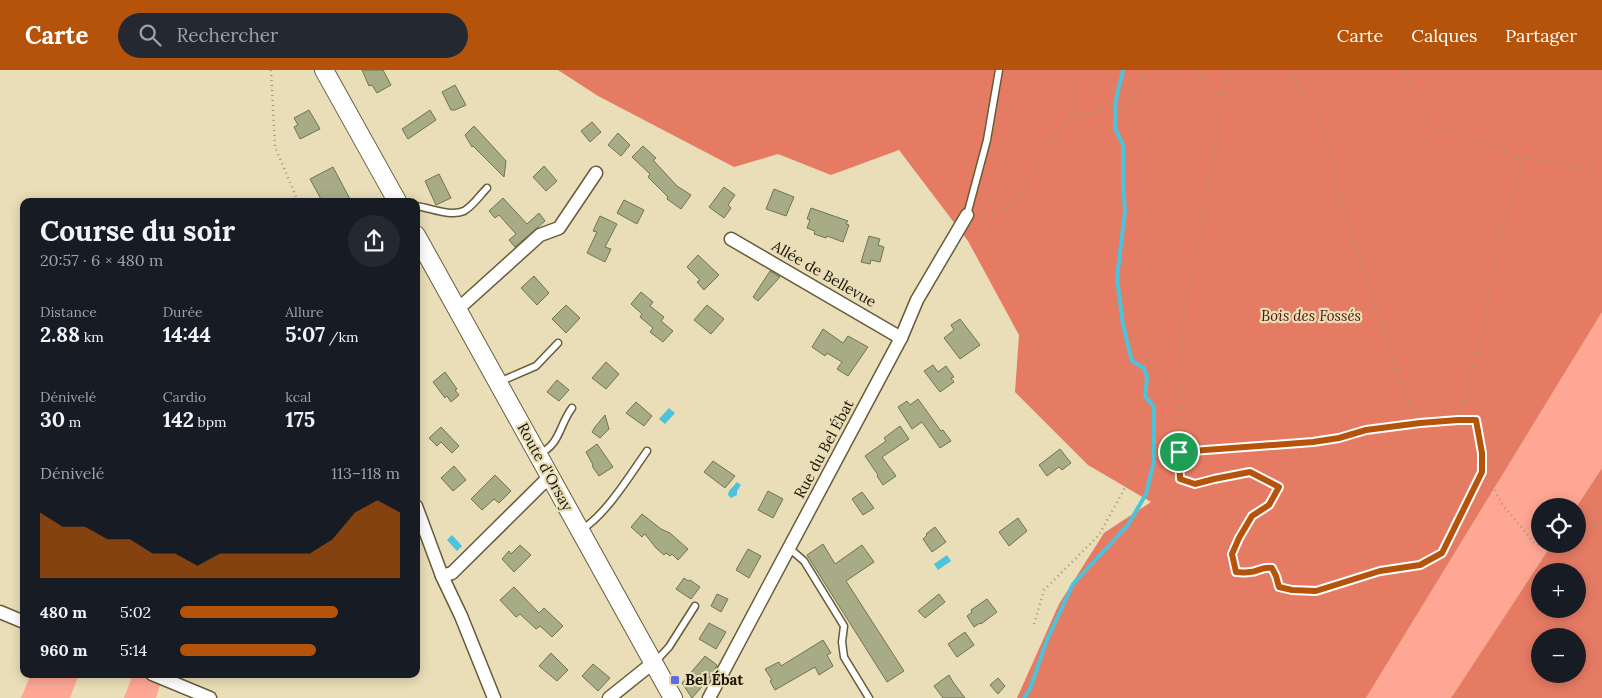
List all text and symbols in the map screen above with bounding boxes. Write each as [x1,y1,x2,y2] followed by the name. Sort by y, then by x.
[118,13,468,58] search box
[25,20,88,51] text: Carte
[136,21,164,49] icon: search
[176,23,278,47] text: Rechercher
[1337,24,1383,47] text: Carte
[1411,24,1477,47] text: Calques
[1505,24,1577,47] text: Partager
[40,213,235,249] text: Course du soir
[348,215,400,267] button: share
[768,236,880,311] street label: Allée de Bellevue
[40,250,163,270] text: 20:57 · 6 × 480 m
[40,303,97,321] text: Distance
[163,303,203,321] text: Durée
[285,303,324,321] text: Allure
[1261,306,1361,325] park label: Bois des Fossés
[40,321,80,348] text: 2.88
[163,321,211,348] text: 14:44
[285,321,325,348] text: 5:07
[80,328,104,346] text: km
[325,328,359,346] text: /km
[40,388,96,406] text: Dénivelé
[163,388,206,406] text: Cardio
[285,388,311,406] text: kcal
[790,396,858,501] street label: Rue du Bel Ébat
[40,406,65,433] text: 30
[163,406,194,433] text: 142
[285,406,315,433] text: 175
[65,413,81,431] text: m
[194,413,227,431] text: bpm
[513,419,578,514] street label: Route d'Orsay
[1158,431,1200,473] pin
[1165,438,1193,466] icon: arrive
[40,463,105,483] text: Dénivelé
[331,463,400,483] text: 113–118 m
[1531,498,1586,683] map controls
[1531,498,1586,553] button: locate
[1531,563,1586,618] button: +
[40,602,87,622] text: 480 m
[120,602,151,622] text: 5:02
[1531,628,1586,683] button: −
[40,640,88,660] text: 960 m
[120,640,147,660] text: 5:14
[685,670,744,689] place label: Bel Ébat
[669,674,681,686] marker: Bel Ébat

